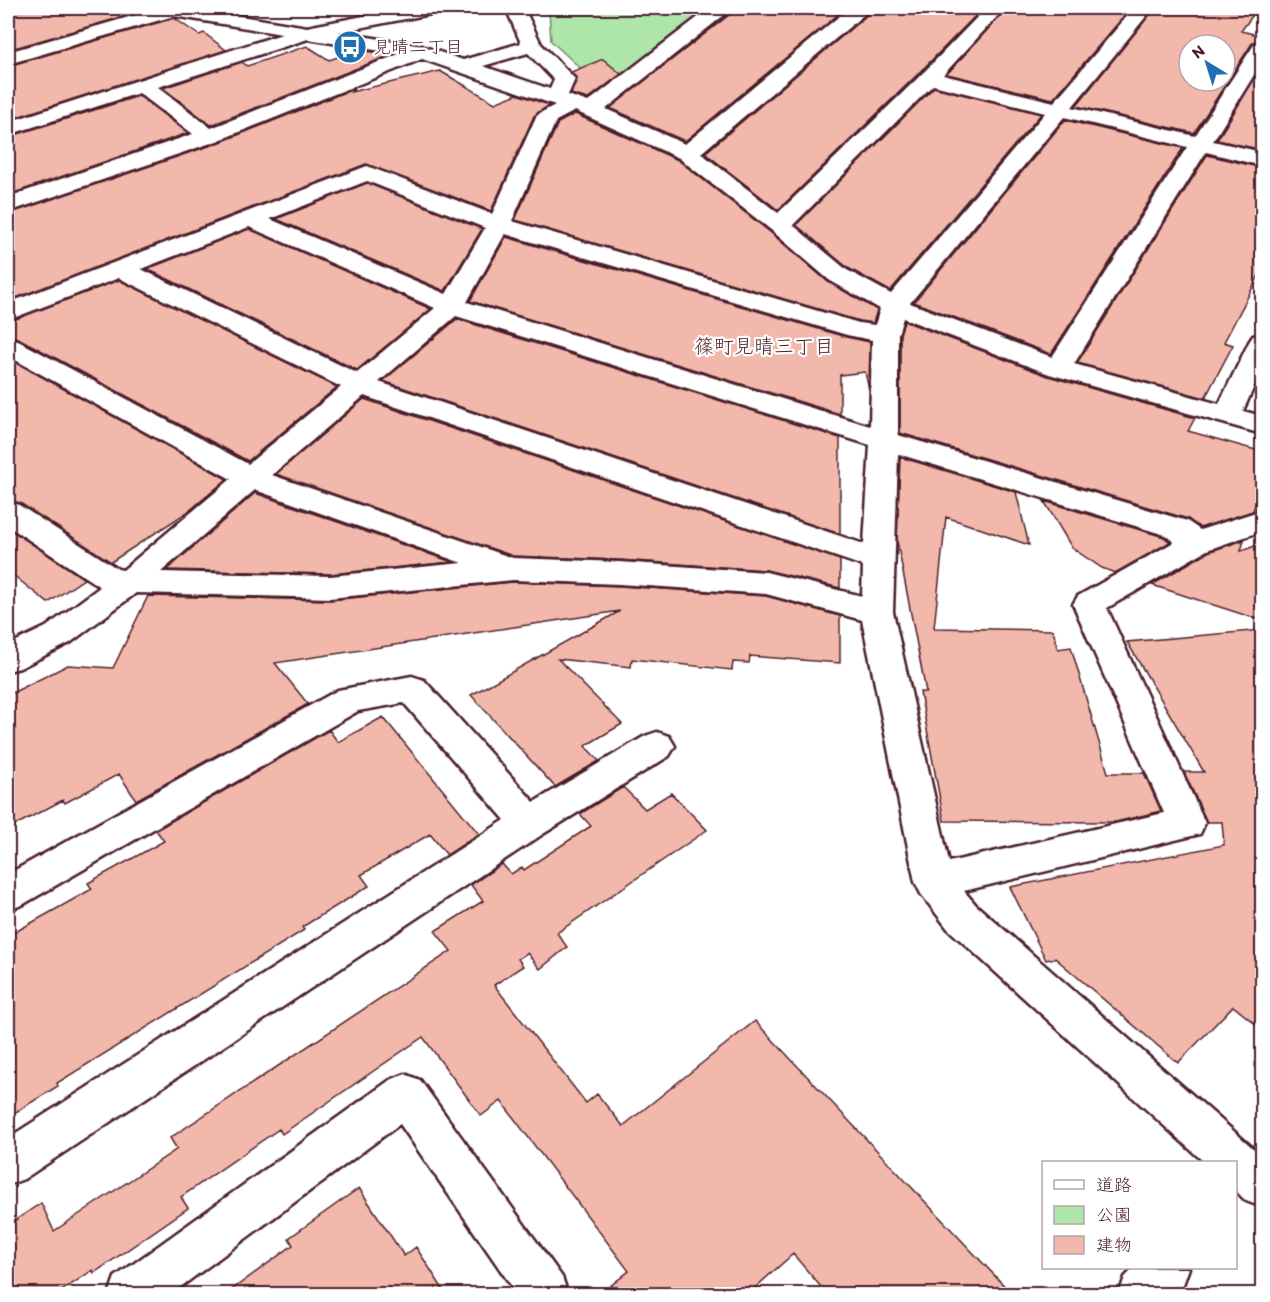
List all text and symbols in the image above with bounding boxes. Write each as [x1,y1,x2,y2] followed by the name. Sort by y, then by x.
[332,29,368,65] bus stop icon: 見晴二丁目
[1177,33,1237,93] north arrow
[373,36,463,58] place label: 見晴二丁目
[1188,41,1208,62] text: N
[694,334,834,358] district label: 篠町見晴三丁目
[1042,1161,1237,1269] legend
[1096,1174,1132,1196] text: 道路
[1096,1204,1132,1226] text: 公園
[1096,1234,1132,1256] text: 建物

